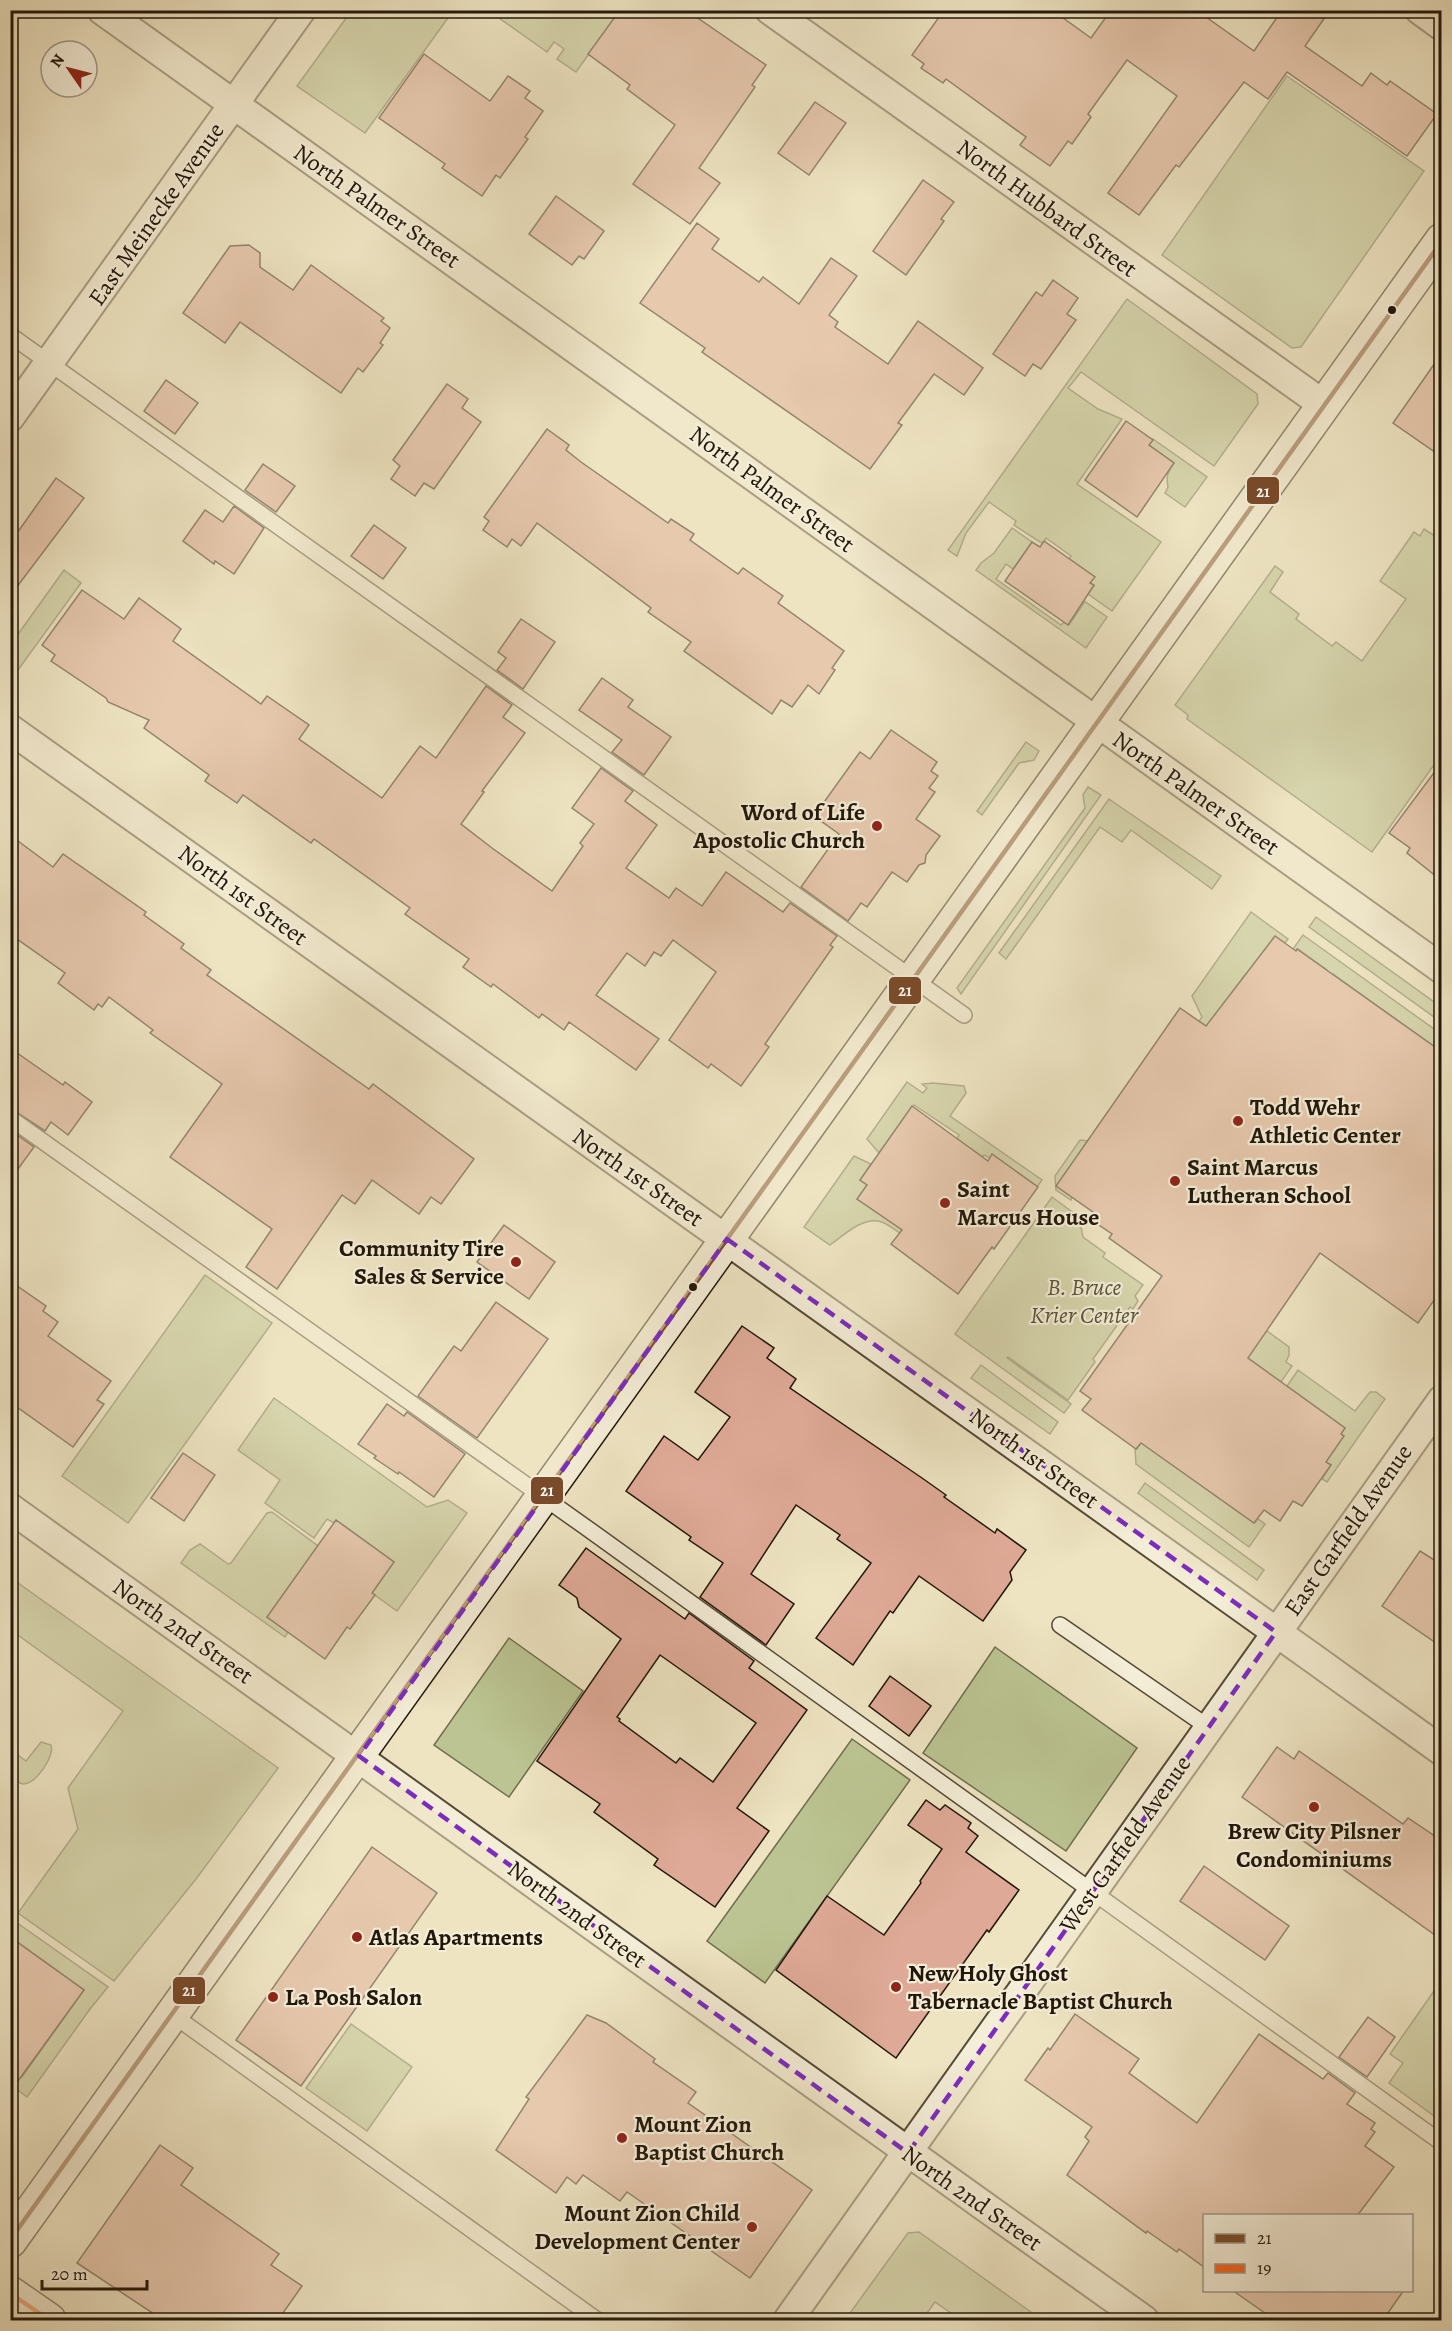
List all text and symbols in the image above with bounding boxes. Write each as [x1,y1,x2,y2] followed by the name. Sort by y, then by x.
[39,39,99,99] north arrow
[45,50,70,72] text: N
[81,116,231,312] street label: East Meinecke Avenue
[950,132,1144,284] street label: North Hubbard Street
[287,136,467,276] street label: North Palmer Street
[1386,304,1398,316] unlabelled marker
[683,418,861,560] street label: North Palmer Street
[1246,476,1280,505] line badge: 21
[1256,481,1270,503] text: 21
[1106,723,1286,863] street label: North Palmer Street
[692,796,865,856] place label: Word of Life Apostolic Church
[870,819,884,833] marker: Word of Life Apostolic Church
[172,837,314,953] street label: North 1st Street
[888,976,922,1005] line badge: 21
[898,980,912,1002] text: 21
[1249,1091,1401,1151] place label: Todd Wehr Athletic Center
[1231,1114,1245,1128] marker: Todd Wehr Athletic Center
[566,1120,710,1234] street label: North 1st Street
[1187,1151,1351,1211] place label: Saint Marcus Lutheran School
[957,1173,1099,1233] place label: Saint Marcus House
[1168,1174,1182,1188] marker: Saint Marcus Lutheran School
[938,1196,952,1210] marker: Saint Marcus House
[339,1232,504,1292] place label: Community Tire Sales & Service
[509,1255,523,1269] marker: Community Tire Sales & Service
[1030,1271,1139,1331] park label: B. Bruce Krier Center
[687,1281,699,1293] unlabelled marker
[963,1400,1105,1516] street label: North 1st Street
[1277,1438,1419,1622] street label: East Garfield Avenue
[530,1476,564,1505] line badge: 21
[540,1480,554,1502] text: 21
[106,1571,260,1691] street label: North 2nd Street
[1051,1749,1198,1940] street label: West Garfield Avenue
[1307,1800,1321,1814] marker: Brew City Pilsner Condominiums
[1227,1815,1401,1875] place label: Brew City Pilsner Condominiums
[501,1853,653,1975] street label: North 2nd Street
[368,1921,543,1953] place label: Atlas Apartments
[350,1930,364,1944] marker: Atlas Apartments
[908,1957,1173,2017] place label: New Holy Ghost Tabernacle Baptist Church
[172,1976,206,2005] line badge: 21
[182,1980,196,2002] text: 21
[889,1980,903,1994] marker: New Holy Ghost Tabernacle Baptist Church
[285,1981,423,2013] place label: La Posh Salon
[266,1990,280,2004] marker: La Posh Salon
[634,2108,784,2168] place label: Mount Zion Baptist Church
[615,2131,629,2145] marker: Mount Zion Baptist Church
[895,2138,1049,2258] street label: North 2nd Street
[534,2197,740,2257] place label: Mount Zion Child Development Center
[1203,2214,1413,2292] legend
[745,2220,759,2234] marker: Mount Zion Child Development Center
[1257,2226,1272,2250] text: 21
[42,2253,147,2291] scale bar
[1257,2256,1271,2280] text: 19
[51,2262,88,2286] text: 20 m

